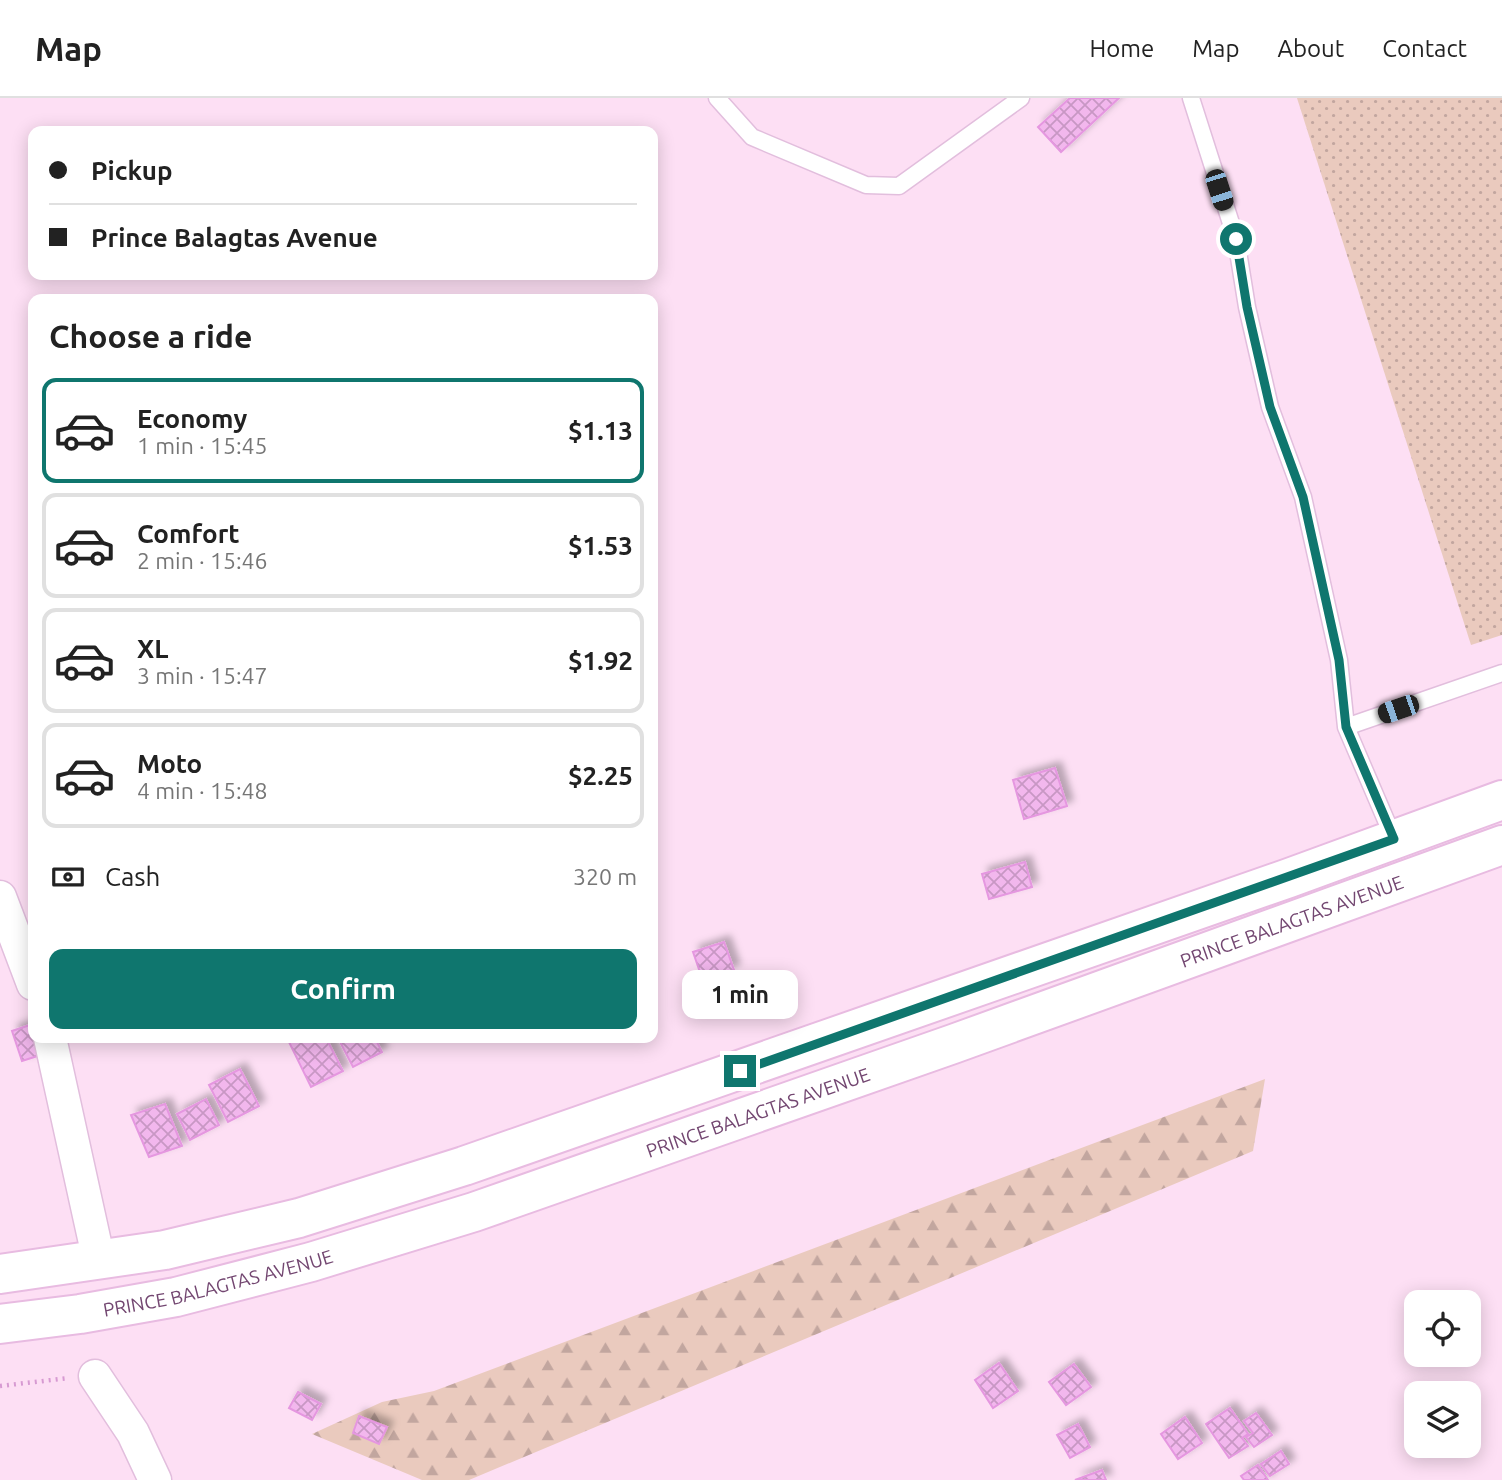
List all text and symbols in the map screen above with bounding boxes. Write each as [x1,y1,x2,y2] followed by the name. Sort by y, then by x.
[35,30,102,67] text: Map
[1089,35,1154,62] text: Home
[1192,35,1239,62] text: Map
[1277,35,1344,62] text: About
[1382,35,1467,62] text: Contact
[91,156,173,185] text: Pickup
[1203,167,1236,213] car
[91,223,378,252] text: Prince Balagtas Avenue
[1220,223,1252,255] route start
[49,318,252,354] text: Choose a ride
[53,399,116,462] icon: car
[137,404,247,433] text: Economy
[568,416,633,445] text: $1.13
[137,433,268,458] text: 1 min · 15:45
[53,514,116,577] icon: car
[137,519,240,548] text: Comfort
[568,531,633,560] text: $1.53
[137,548,268,573] text: 2 min · 15:46
[53,629,116,692] icon: car
[137,634,168,663] text: XL
[568,646,633,675] text: $1.92
[137,663,268,688] text: 3 min · 15:47
[1375,692,1422,726] car
[53,744,116,807] icon: car
[137,749,202,778] text: Moto
[568,761,633,790] text: $2.25
[137,778,268,803] text: 4 min · 15:48
[49,858,87,896] icon: cash
[105,862,160,891] text: Cash
[573,864,637,889] text: 320 m
[1177,871,1406,972] street label: PRINCE BALAGTAS AVENUE
[49,949,637,1029] button: Confirm
[682,970,798,1018] callout: 1 min
[711,982,769,1007] text: 1 min
[724,1055,756,1087] route end
[643,1063,873,1162] street label: PRINCE BALAGTAS AVENUE
[101,1245,335,1321] street label: PRINCE BALAGTAS AVENUE
[1404,1290,1481,1458] map controls
[1404,1290,1481,1367] button: locate
[1404,1381,1481,1458] button: layers

